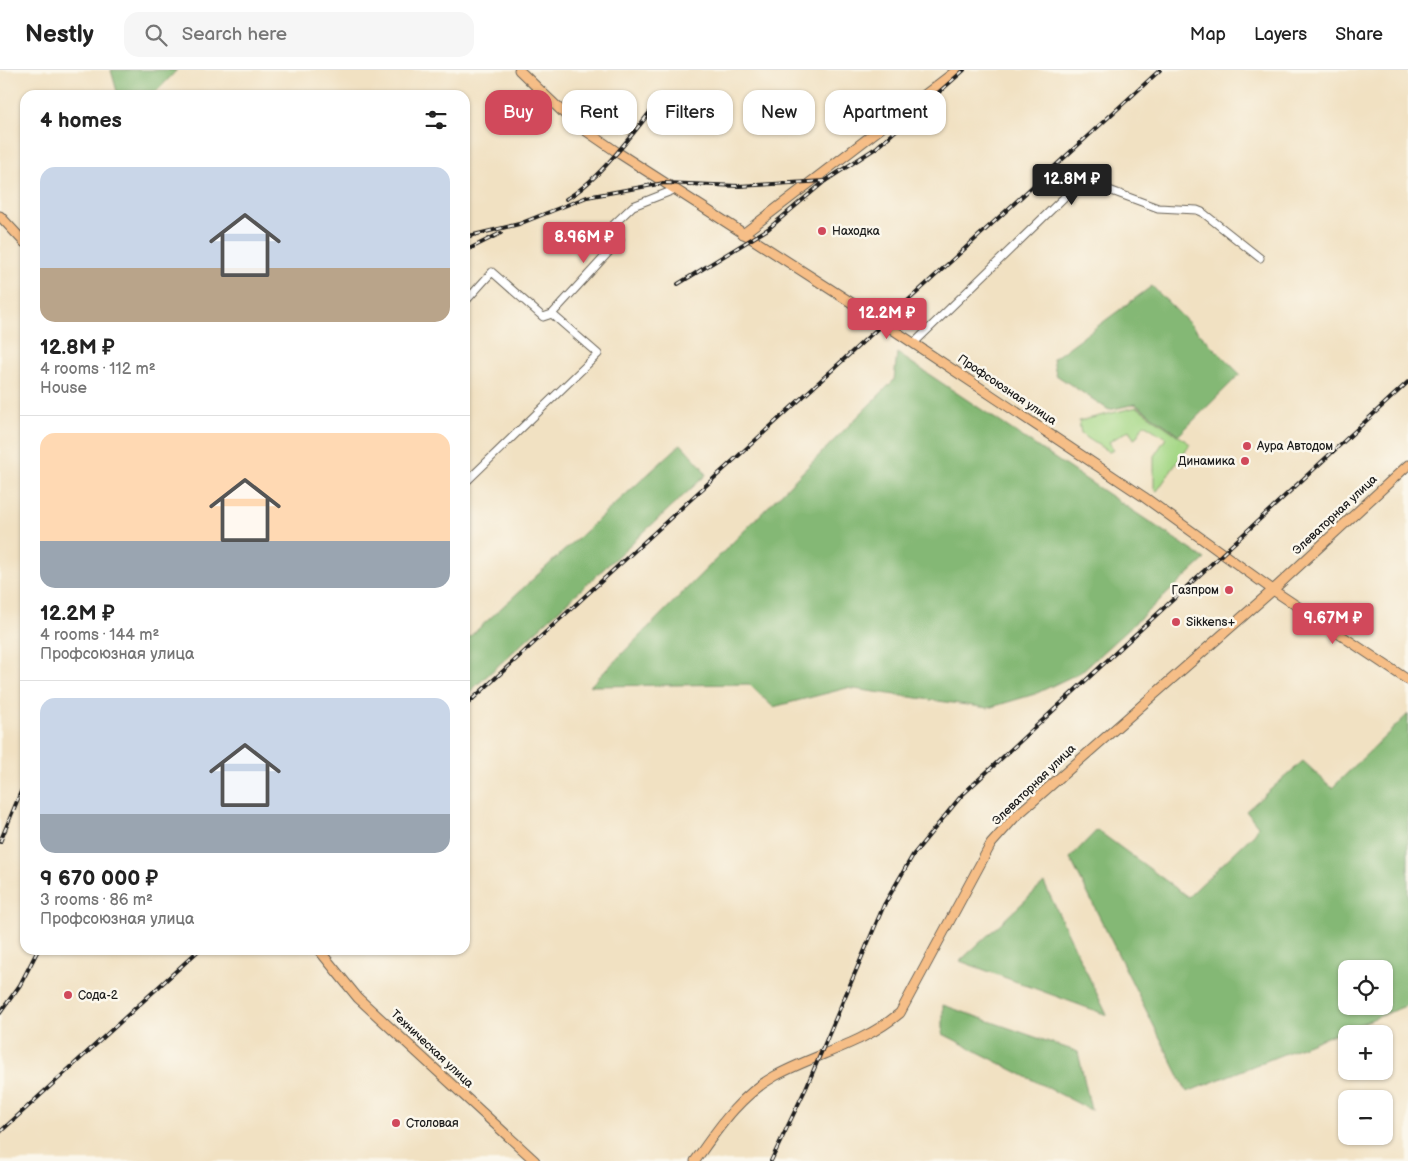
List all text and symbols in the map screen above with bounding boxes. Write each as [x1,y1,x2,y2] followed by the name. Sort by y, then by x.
[124,12,474,57] search box
[25,20,94,49] text: Nestly
[142,21,170,49] icon: search
[182,23,287,46] text: Search here
[1190,24,1226,45] text: Map
[1254,24,1307,45] text: Layers
[1335,24,1383,45] text: Share
[485,90,552,135] chip: Buy
[562,90,637,135] chip: Rent
[647,90,733,135] chip: Filters
[743,90,815,135] chip: New
[825,90,946,135] chip: Apartment
[422,106,450,134] icon: filters
[40,108,122,133] text: 4 homes
[1026,164,1118,206] pin: 12.8M ₽
[1044,170,1100,189] text: 12.8M ₽
[200,200,290,290] icon: home
[538,222,630,264] pin: 8.96M ₽
[832,224,880,239] place label: Находка
[816,225,828,237] marker: Находка
[554,228,614,247] text: 8.96M ₽
[841,298,933,340] pin: 12.2M ₽
[859,304,915,323] text: 12.2M ₽
[40,335,115,360] text: 12.8M ₽
[955,351,1059,429] street label: Профсоюзная улица
[40,360,156,379] text: 4 rooms · 112 m²
[40,379,87,398] text: House
[1256,439,1333,454] place label: Аура Автодом
[1241,440,1253,452] marker: Аура Автодом
[1178,454,1235,469] place label: Динамика
[1239,455,1251,467] marker: Динамика
[200,465,290,555] icon: home
[1290,472,1380,558] street label: Элеваторная улица
[1172,583,1219,598] place label: Газпром
[1223,584,1235,596] marker: Газпром
[40,601,115,626] text: 12.2M ₽
[1287,602,1379,645] pin: 9.67M ₽
[1304,609,1362,628] text: 9.67M ₽
[1186,615,1235,630] place label: Sikkens+
[1170,616,1182,628] marker: Sikkens+
[40,626,159,645] text: 4 rooms · 144 m²
[40,645,194,664] text: Профсоюзная улица
[200,730,290,820] icon: home
[989,741,1079,829] street label: Элеваторная улица
[40,866,158,891] text: 9 670 000 ₽
[40,891,153,910] text: 3 rooms · 86 m²
[40,910,194,929] text: Профсоюзная улица
[1338,960,1393,1145] map controls
[1338,960,1393,1015] button: locate
[78,988,118,1003] place label: Сода-2
[62,989,74,1001] marker: Сода-2
[387,1007,477,1091] street label: Техническая улица
[1338,1025,1393,1080] button: +
[1338,1090,1393,1145] button: −
[406,1116,459,1131] place label: Столовая
[390,1117,402,1129] marker: Столовая

